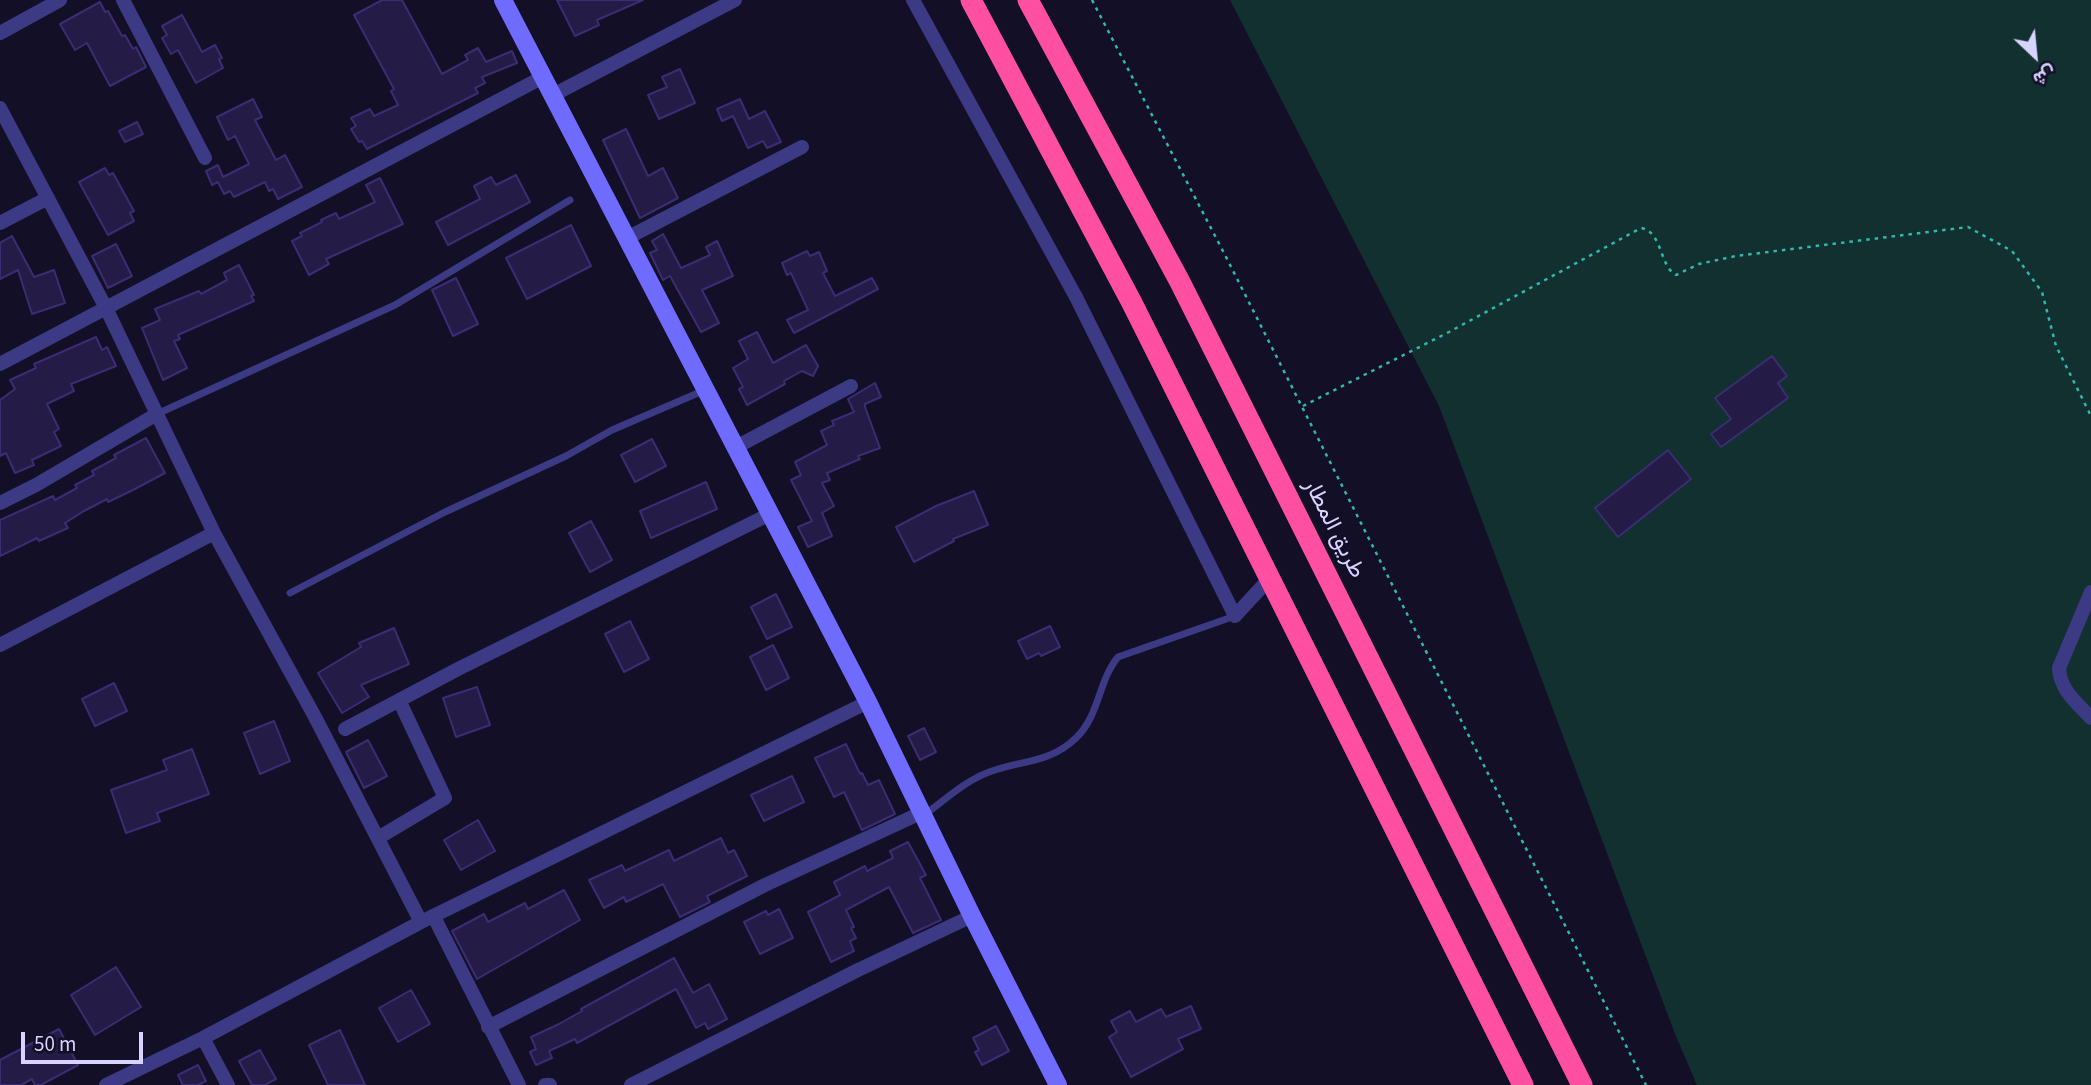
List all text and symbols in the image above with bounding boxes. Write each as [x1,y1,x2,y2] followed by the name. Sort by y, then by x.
[2000,21,2070,91] north arrow
[2028,58,2061,92] text: ش
[1296,475,1370,583] street label: طريق المطار
[24,1018,147,1062] scale bar
[34,1029,76,1059] text: 50 m

